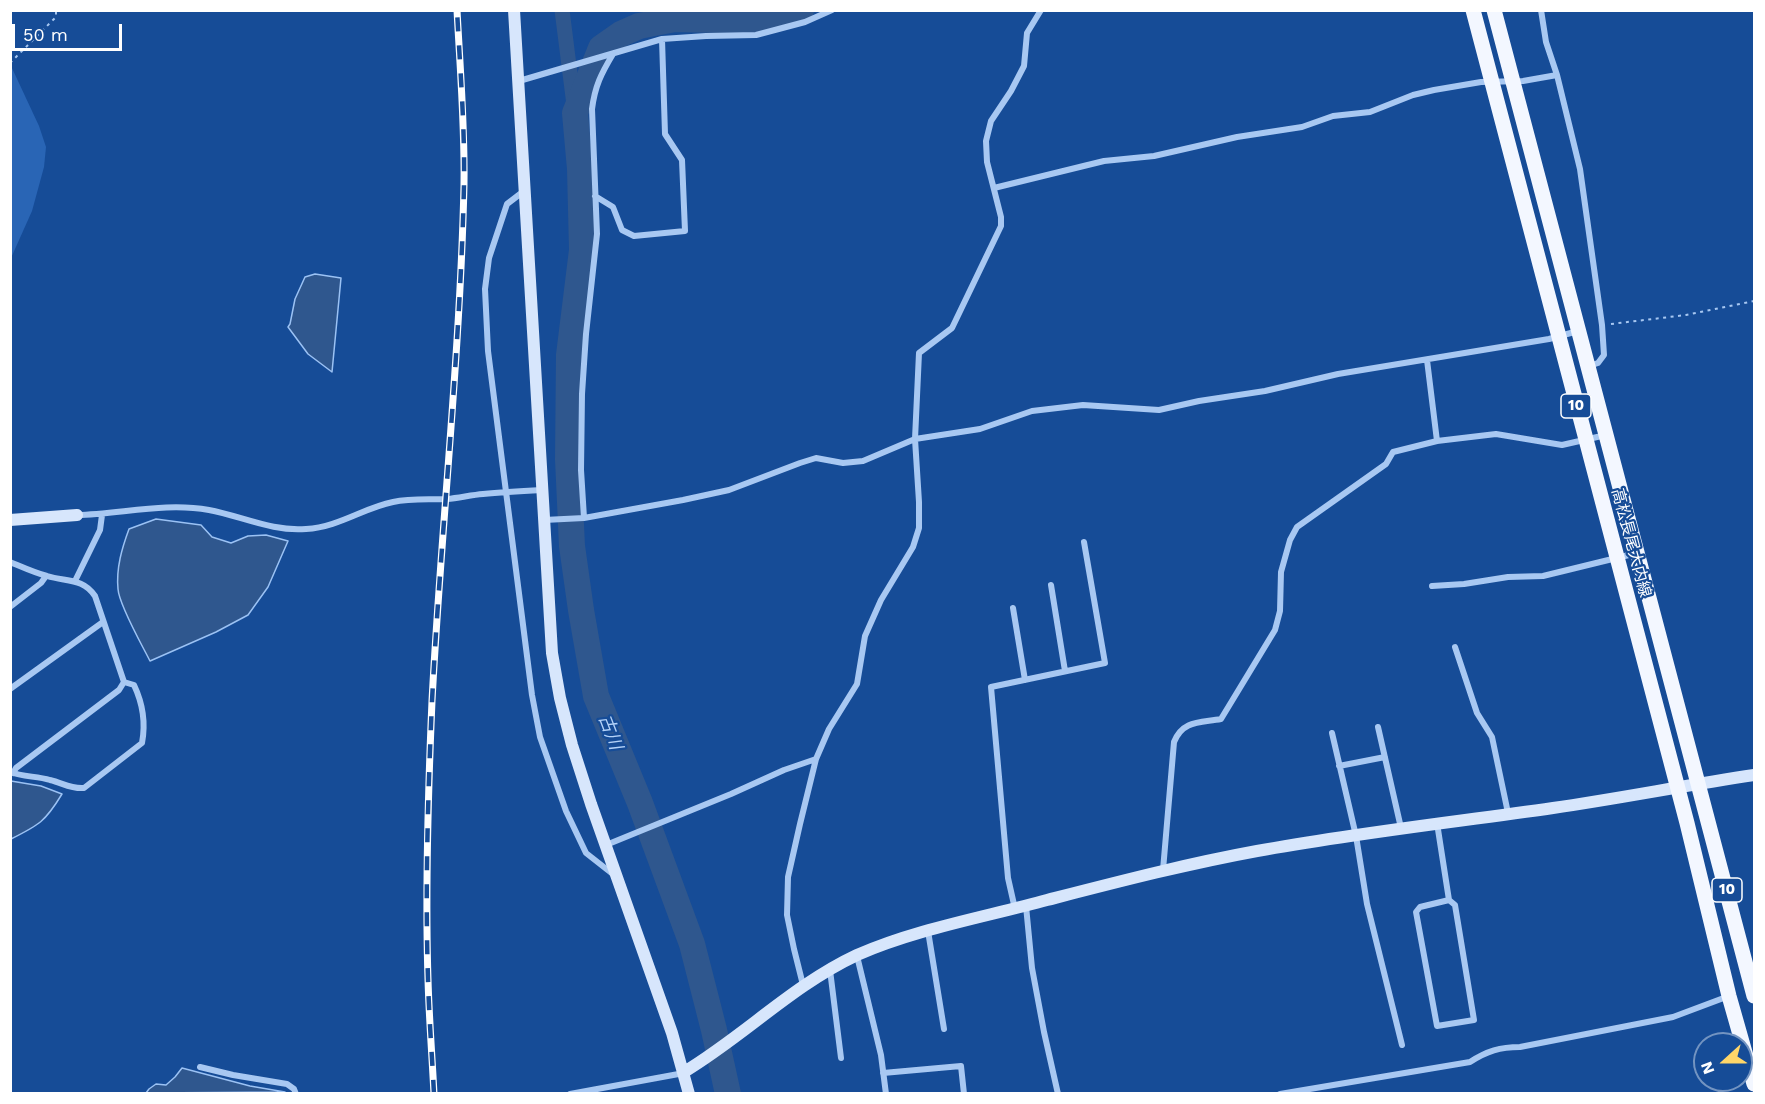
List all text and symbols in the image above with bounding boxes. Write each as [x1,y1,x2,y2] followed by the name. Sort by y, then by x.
[15,12,124,50] scale bar
[23,24,68,45] text: 50 m
[1561,394,1591,418] road number: 10
[1607,486,1655,600] street label: 高松長尾大内線
[593,711,627,753] water label: 古川
[1712,878,1742,902] road number: 10
[1693,1032,1753,1092] north arrow
[1697,1059,1719,1077] text: N

